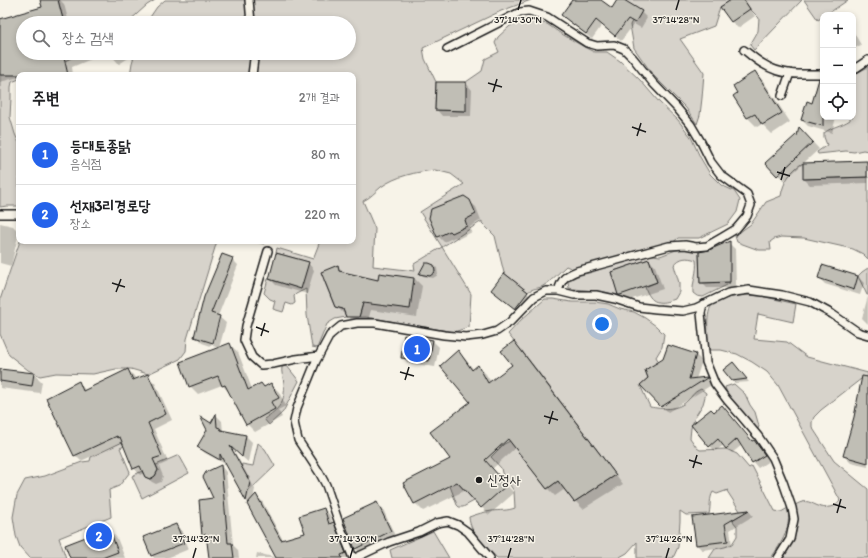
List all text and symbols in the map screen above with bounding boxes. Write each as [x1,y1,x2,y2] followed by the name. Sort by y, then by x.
[820,12,856,120] map controls
[820,12,856,48] button: +
[494,13,542,26] text: 37°14'30"N
[652,13,700,26] text: 37°14'28"N
[16,16,356,60] search box
[30,27,52,49] icon: search
[62,29,114,47] text: 장소 검색
[820,48,856,84] button: −
[820,84,856,120] button: locate
[32,88,59,108] text: 주변
[299,90,340,105] text: 2개 결과
[70,137,130,155] text: 등대토종닭
[42,147,48,162] text: 1
[311,147,340,162] text: 80 m
[70,156,101,171] text: 음식점
[70,197,151,215] text: 선재3리경로당
[42,207,48,222] text: 2
[304,207,340,222] text: 220 m
[70,216,91,231] text: 장소
[592,314,612,334] your location
[404,334,430,364] pin: 1
[487,472,522,489] place label: 신정사
[474,475,484,485] marker: 신정사
[86,521,112,551] pin: 2
[173,532,220,545] text: 37°14'32"N
[329,532,377,545] text: 37°14'30"N
[487,532,535,545] text: 37°14'28"N
[646,532,693,545] text: 37°14'26"N

